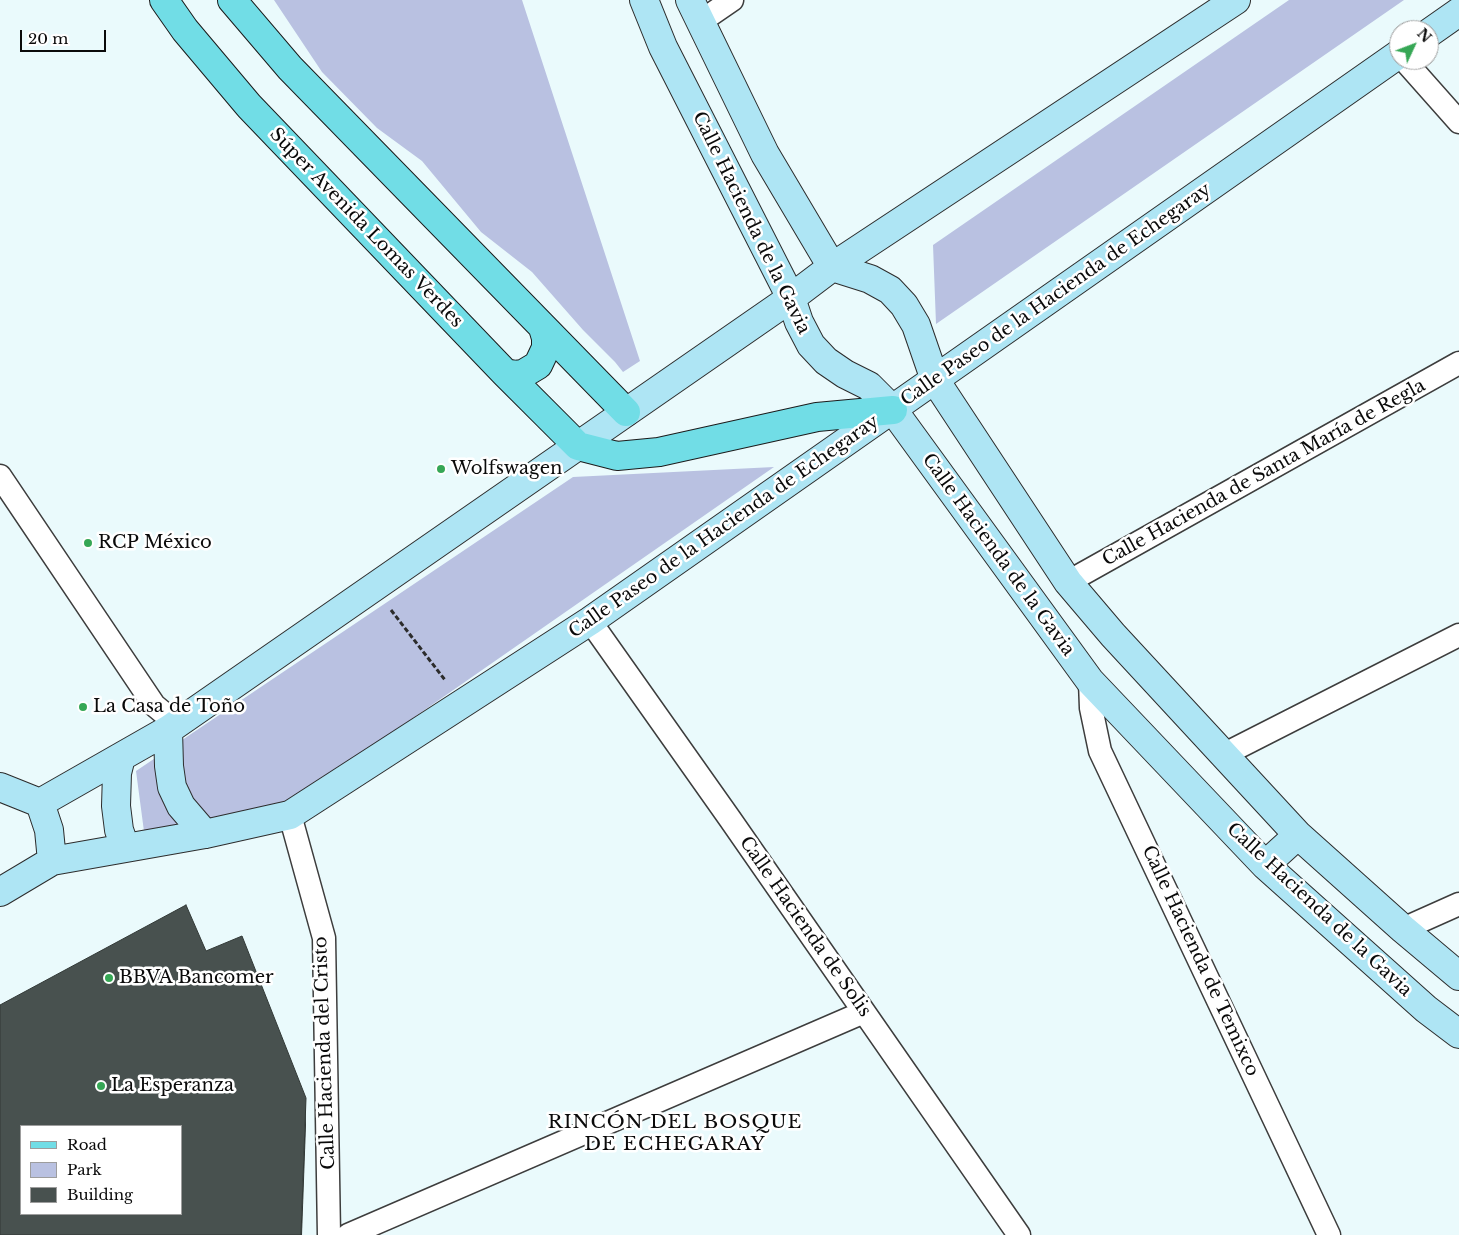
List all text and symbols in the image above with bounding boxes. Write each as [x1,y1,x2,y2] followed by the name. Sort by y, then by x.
[22,20,109,52] scale bar
[1389,20,1439,70] north arrow
[1413,24,1435,46] text: N
[28,29,68,48] text: 20 m
[688,108,814,338] street label: Calle Hacienda de la Gavia
[265,124,467,332] street label: Súper Avenida Lomas Verdes
[897,179,1215,411] street label: Calle Paseo de la Hacienda de Echegaray
[1099,375,1429,571] street label: Calle Hacienda de Santa María de Regla
[565,411,883,643] street label: Calle Paseo de la Hacienda de Echegaray
[917,450,1079,660] street label: Calle Hacienda de la Gavia
[451,458,562,480] place label: Wolfswagen
[435,463,447,475] marker: Wolfswagen
[98,532,212,554] place label: RCP México
[82,537,94,549] marker: RCP México
[93,696,245,718] place label: La Casa de Toño
[77,701,89,713] marker: La Casa de Toño
[1222,819,1416,1001] street label: Calle Hacienda de la Gavia
[734,833,876,1021] street label: Calle Hacienda de Solis
[1137,842,1263,1080] street label: Calle Hacienda de Temixco
[310,936,340,1170] street label: Calle Hacienda del Cristo
[119,967,274,989] place label: BBVA Bancomer
[103,972,115,984] marker: BBVA Bancomer
[111,1075,234,1097] place label: La Esperanza
[95,1080,107,1092] marker: La Esperanza
[546,1112,804,1156] district label: RINCÓN DEL BOSQUE DE ECHEGARAY
[20,1125,182,1215] legend
[67,1135,107,1154] text: Road
[67,1160,102,1179] text: Park
[67,1185,133,1204] text: Building

